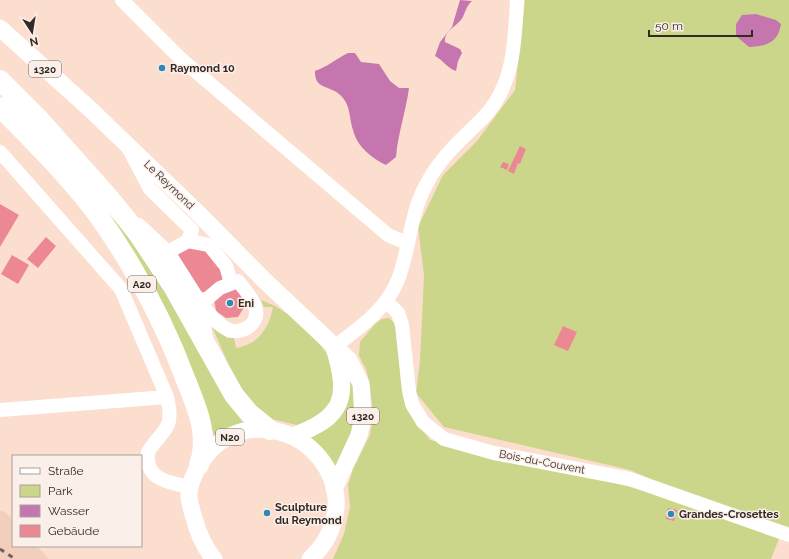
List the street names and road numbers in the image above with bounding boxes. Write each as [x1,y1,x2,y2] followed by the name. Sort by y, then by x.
[29,61,61,77] road number: 1320
[141,158,197,212] street label: Le Reymond
[128,276,156,292] road number: A20
[347,408,379,424] road number: 1320
[216,429,244,445] road number: N20
[498,447,586,477] street label: Bois-du-Couvent

